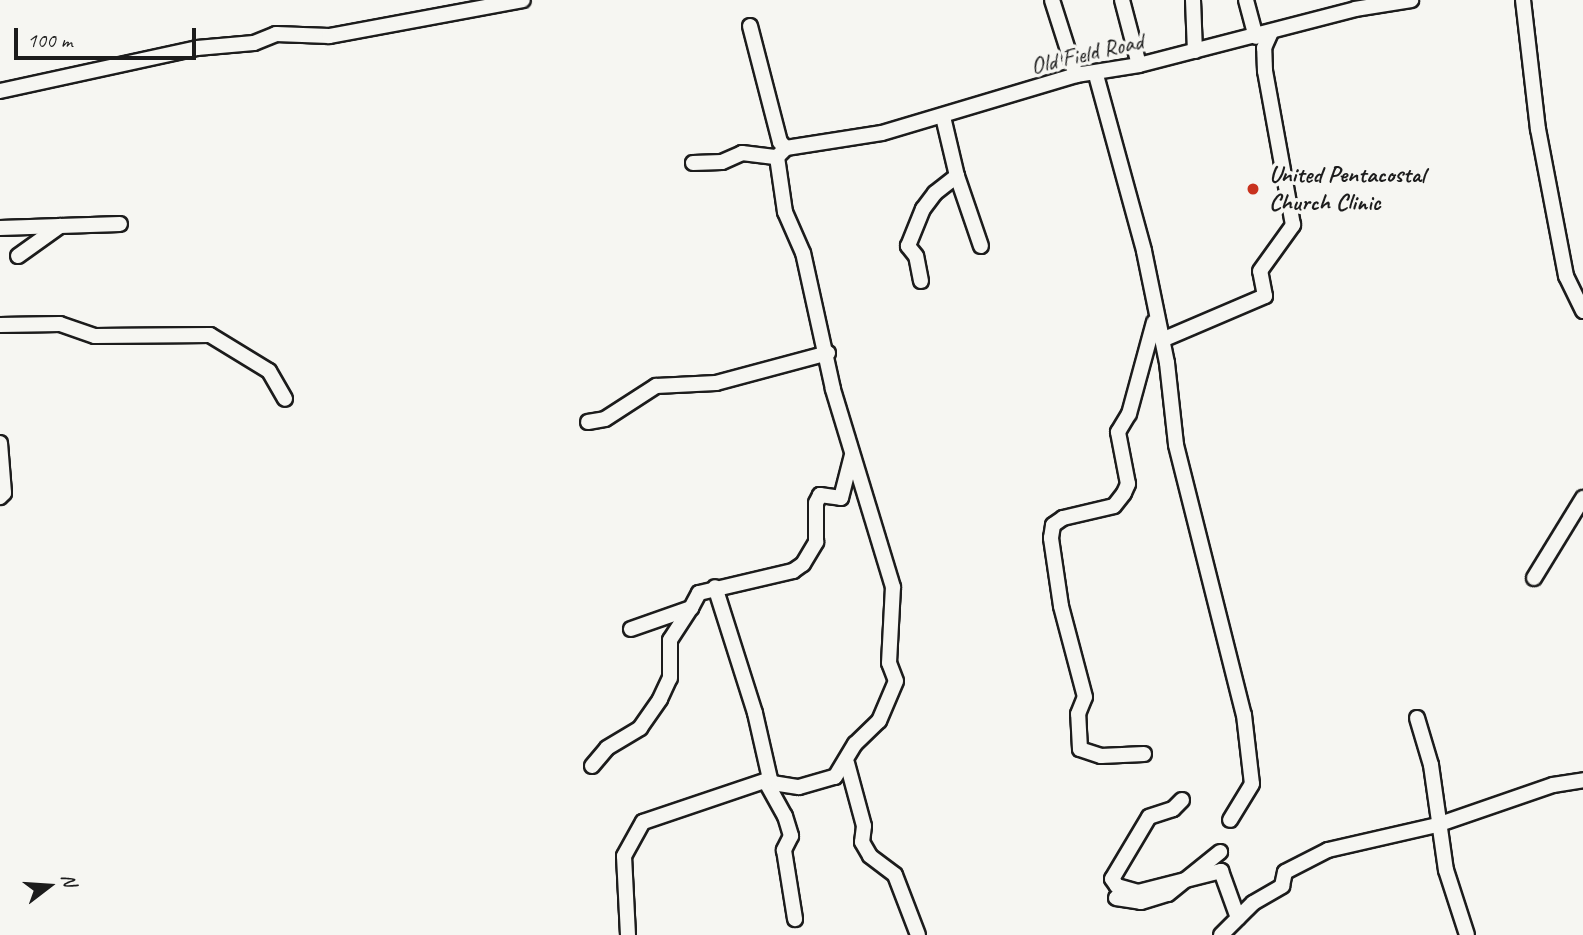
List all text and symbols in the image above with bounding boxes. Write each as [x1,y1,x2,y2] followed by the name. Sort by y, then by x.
[18,14,200,58] scale bar
[27,27,72,53] text: 100 m
[1028,27,1146,81] street label: Old Field Road
[1269,161,1424,217] place label: United Pentacostal Church Clinic
[1243,179,1263,199] marker: United Pentacostal Church Clinic
[14,851,84,921] north arrow
[56,871,82,889] text: N

